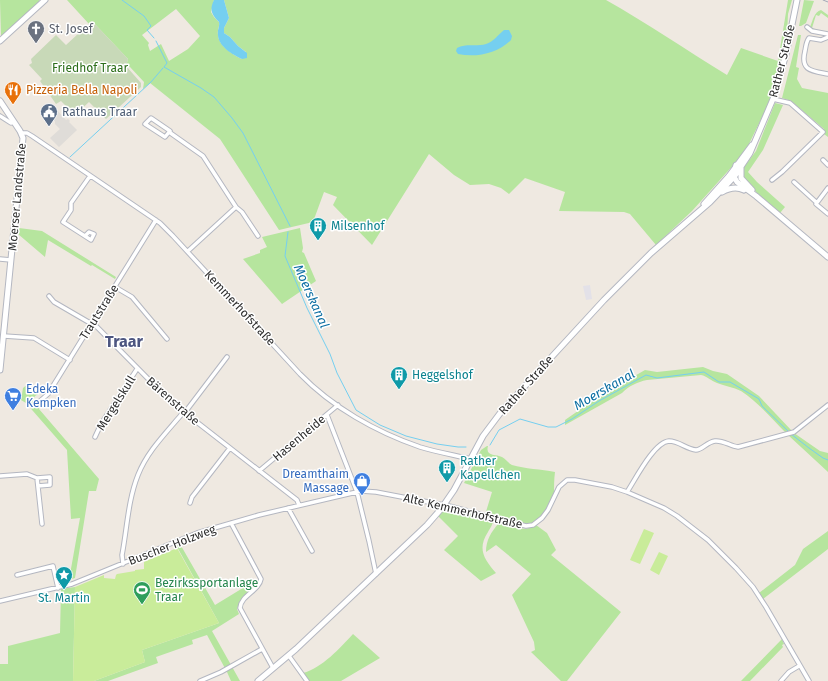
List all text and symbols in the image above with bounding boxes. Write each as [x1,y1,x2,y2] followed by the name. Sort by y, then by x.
[26,19,46,44] church icon: St. Josef
[49,22,94,36] place label: St. Josef
[766,23,798,99] street label: Rather Straße
[52,61,128,75] park label: Friedhof Traar
[3,80,23,105] restaurant icon: Pizzeria Bella Napoli
[26,83,137,97] place label: Pizzeria Bella Napoli
[39,102,59,127] public building icon: Rathaus Traar
[62,105,137,119] place label: Rathaus Traar
[5,142,29,252] street label: Moerser Landstraße
[308,216,328,241] building icon: Milsenhof
[331,219,385,233] place label: Milsenhof
[291,262,332,331] water label: Moerskanal
[202,268,278,348] street label: Kemmerhofstraße
[77,282,121,342] street label: Trautstraße
[105,332,144,351] district label: Traar
[496,353,556,417] street label: Rather Straße
[389,365,409,390] building icon: Heggelshof
[571,366,638,413] water label: Moerskanal
[412,368,474,382] place label: Heggelshof
[94,373,139,433] street label: Mergelskull
[143,374,203,428] street label: Bärenstraße
[26,382,76,410] place label: Edeka Kempken
[3,386,23,411] supermarket icon: Edeka Kempken
[270,412,328,464] street label: Hasenheide
[460,454,521,482] place label: Rather Kapellchen
[437,458,457,483] building icon: Rather Kapellchen
[282,467,349,495] place label: Dreamthaim Massage
[352,471,372,496] shop icon: Dreamthaim Massage
[402,490,524,532] street label: Alte Kemmerhofstraße
[126,522,218,568] street label: Buscher Holzweg
[54,565,74,590] place icon: St. Martin
[155,576,258,604] place label: Bezirkssportanlage Traar
[132,580,152,605] sports icon: Bezirkssportanlage Traar
[38,591,90,605] place label: St. Martin

